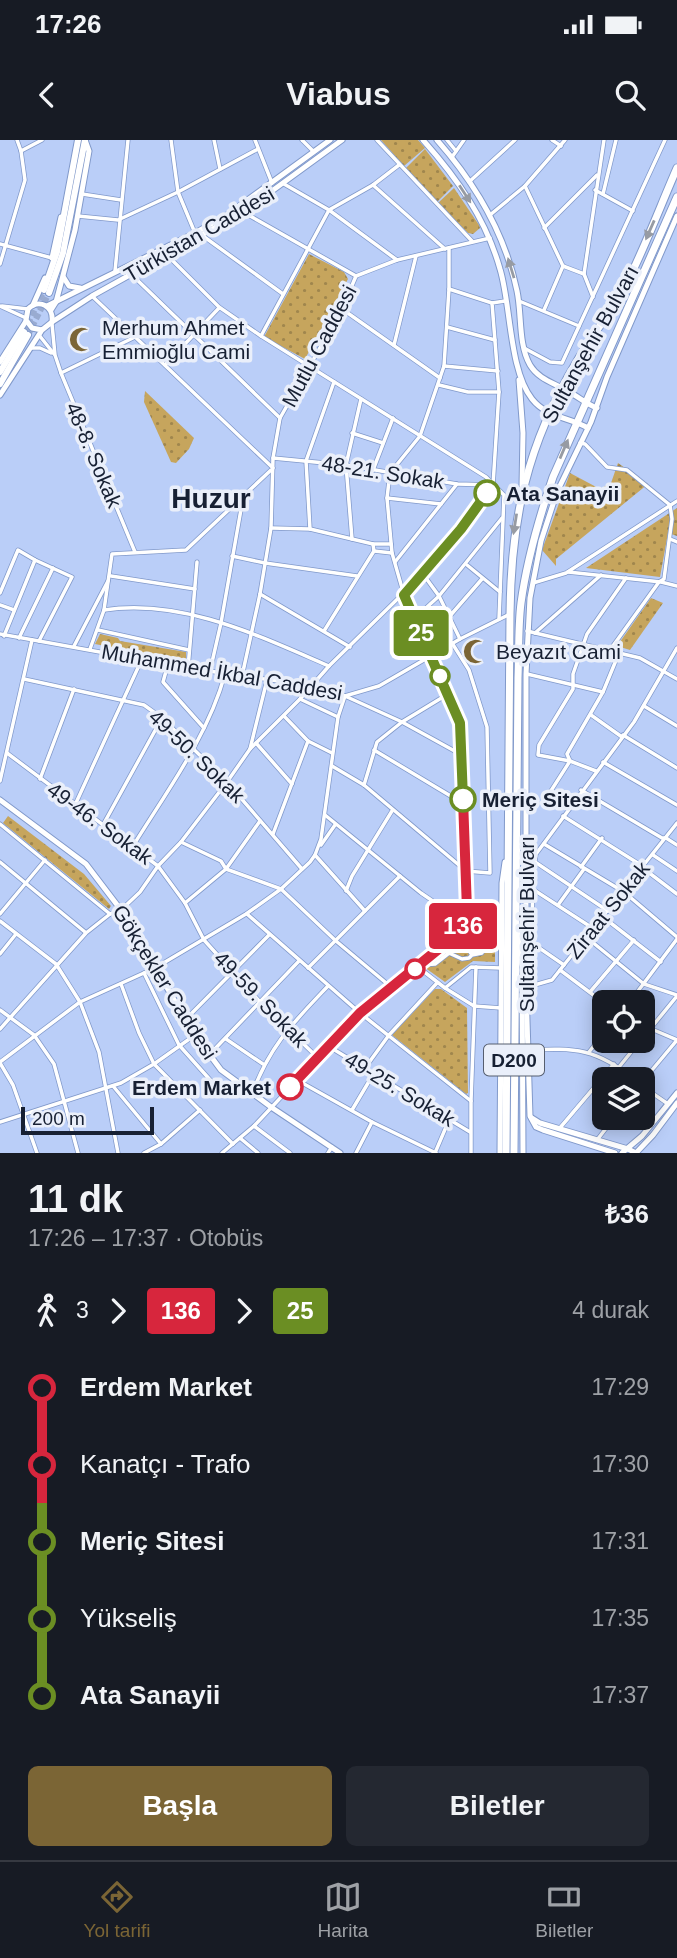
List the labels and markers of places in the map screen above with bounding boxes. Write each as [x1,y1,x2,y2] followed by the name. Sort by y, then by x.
[102,316,250,363] place label: Merhum Ahmet Emmioğlu Cami
[68,325,96,353] mosque icon: Merhum Ahmet Emmioğlu Cami
[474,480,500,506] marker: Ata Sanayii
[506,482,619,505] place label: Ata Sanayii
[462,637,490,665] mosque icon: Beyazıt Cami
[496,640,621,663] place label: Beyazıt Cami
[430,666,450,686] unlabelled marker
[450,786,476,812] marker: Meriç Sitesi
[482,788,599,811] place label: Meriç Sitesi
[405,959,425,979] unlabelled marker
[277,1074,303,1100] marker: Erdem Market
[132,1076,271,1099] place label: Erdem Market

